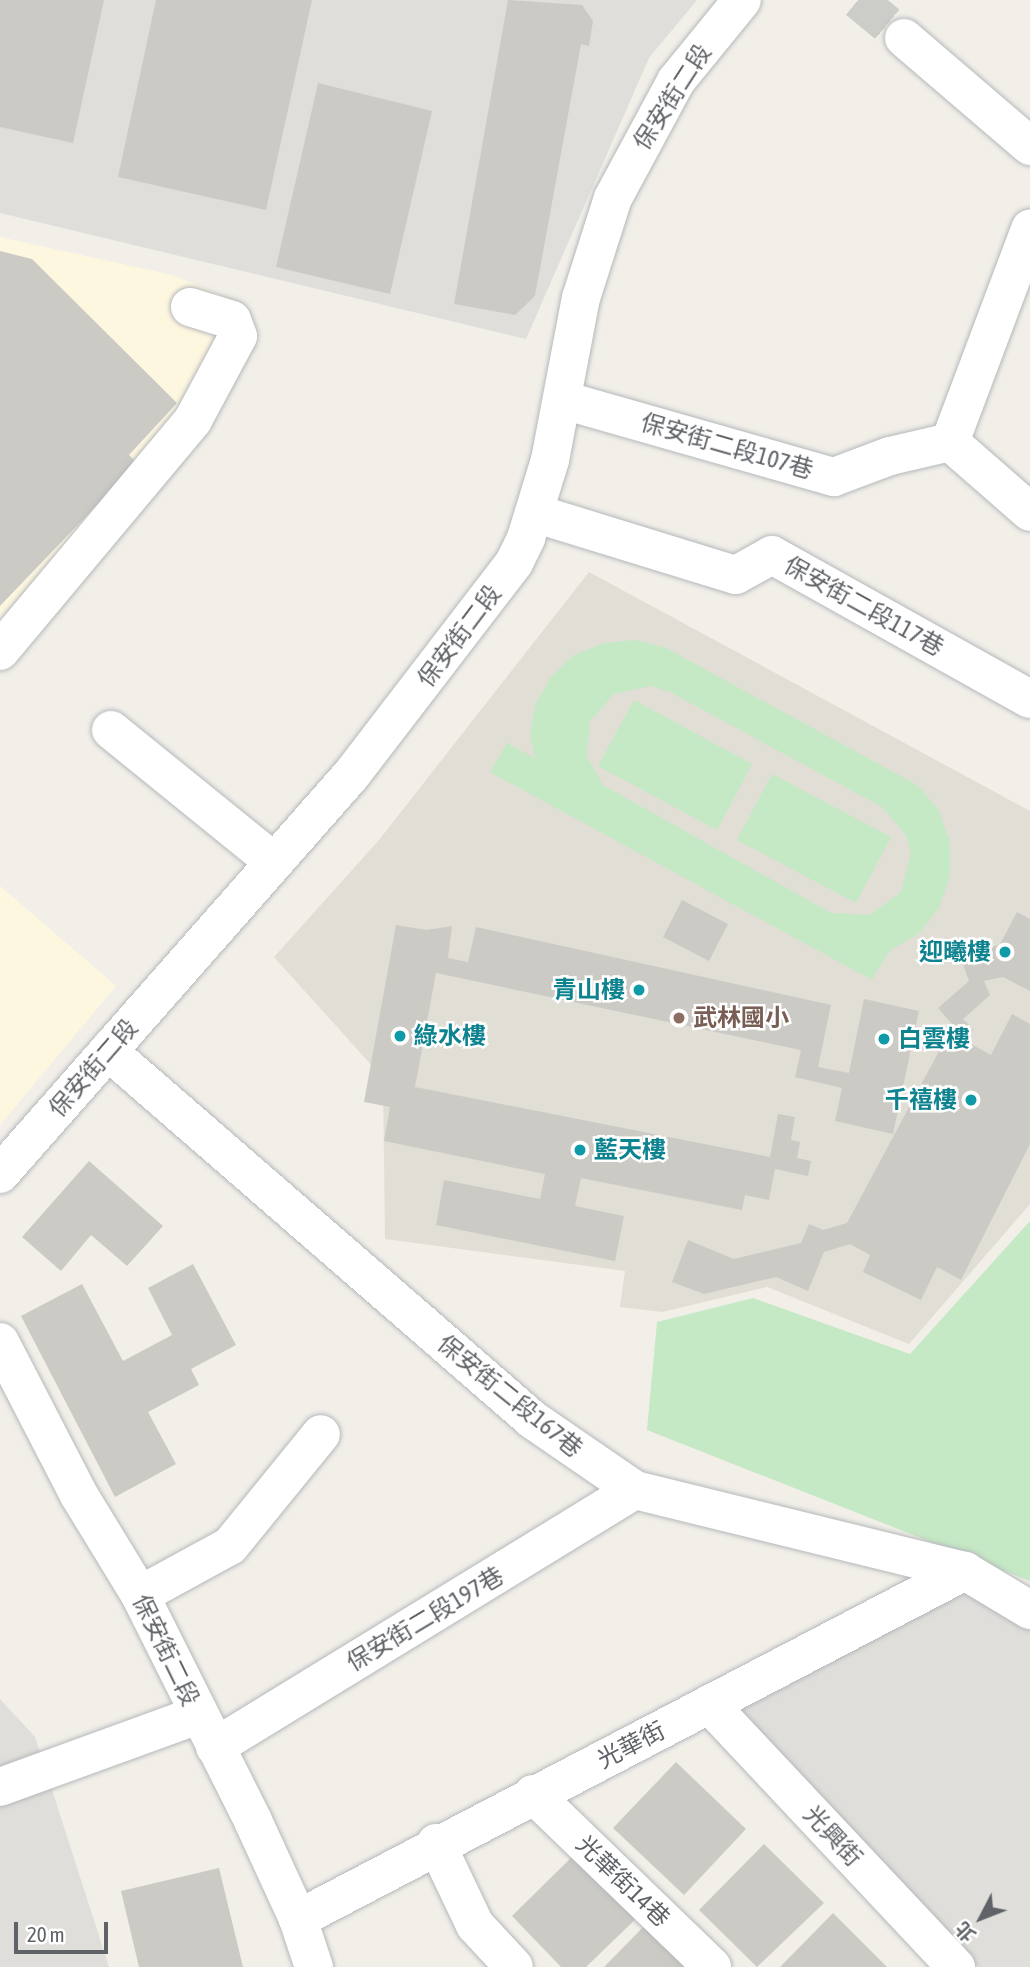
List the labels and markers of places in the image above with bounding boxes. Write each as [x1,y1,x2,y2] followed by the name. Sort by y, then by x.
[919,938,991,966] place label: 迎曦樓
[997,944,1013,960] marker: 迎曦樓
[553,976,625,1004] place label: 青山樓
[631,982,647,998] marker: 青山樓
[693,1004,789,1032] place label: 武林國小
[671,1010,687,1026] marker: 武林國小
[414,1022,486,1050] place label: 綠水樓
[898,1025,970,1053] place label: 白雲樓
[392,1028,408,1044] marker: 綠水樓
[876,1031,892,1047] marker: 白雲樓
[885,1086,957,1114] place label: 千禧樓
[963,1092,979,1108] marker: 千禧樓
[594,1136,666,1164] place label: 藍天樓
[572,1142,588,1158] marker: 藍天樓

